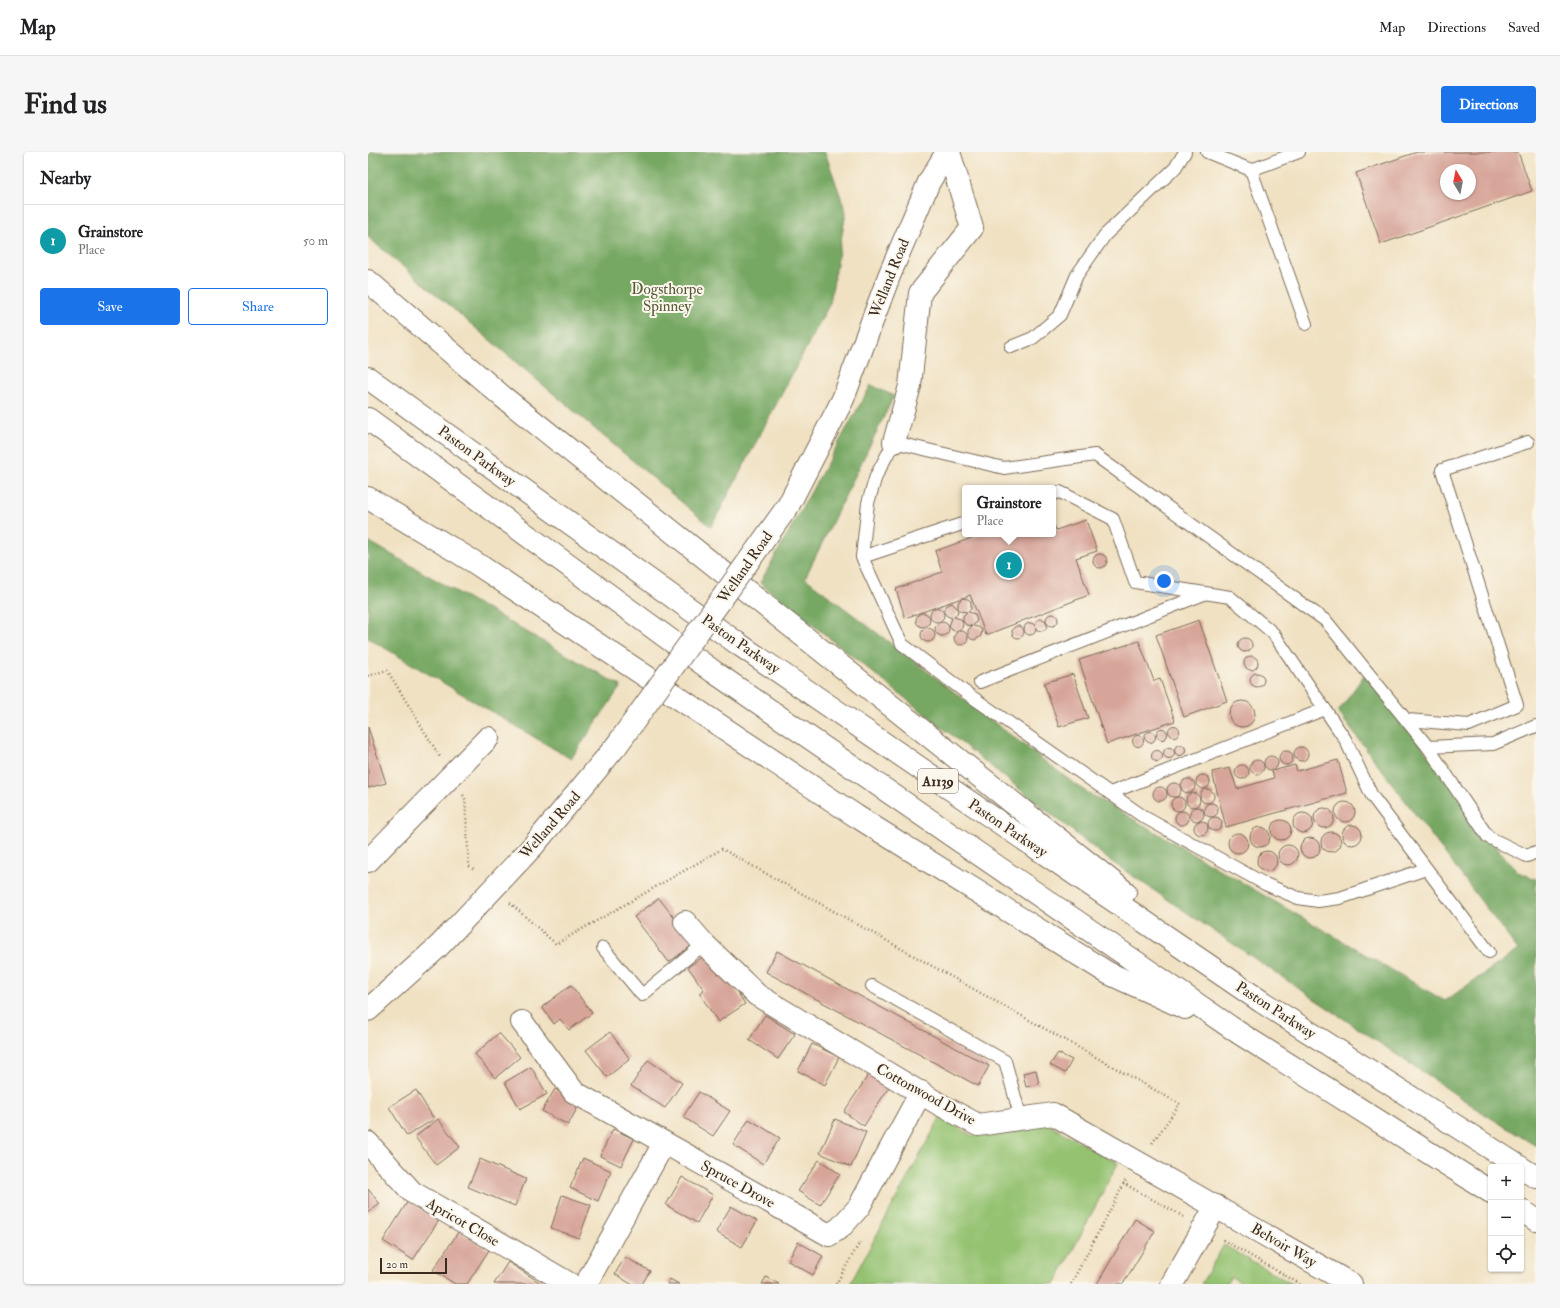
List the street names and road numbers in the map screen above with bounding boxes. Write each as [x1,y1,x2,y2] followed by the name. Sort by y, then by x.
[865,235,914,321] street label: Welland Road
[434,422,520,491] street label: Paston Parkway
[713,527,778,608] street label: Welland Road
[698,610,784,679] street label: Paston Parkway
[918,769,958,793] road number: A1139
[515,787,585,864] street label: Welland Road
[964,795,1051,862] street label: Paston Parkway
[1232,977,1320,1044] street label: Paston Parkway
[873,1059,979,1130] street label: Cottonwood Drive
[697,1156,778,1214] street label: Spruce Drove
[421,1193,503,1252] street label: Apricot Close
[1248,1219,1320,1272] street label: Belvoir Way

